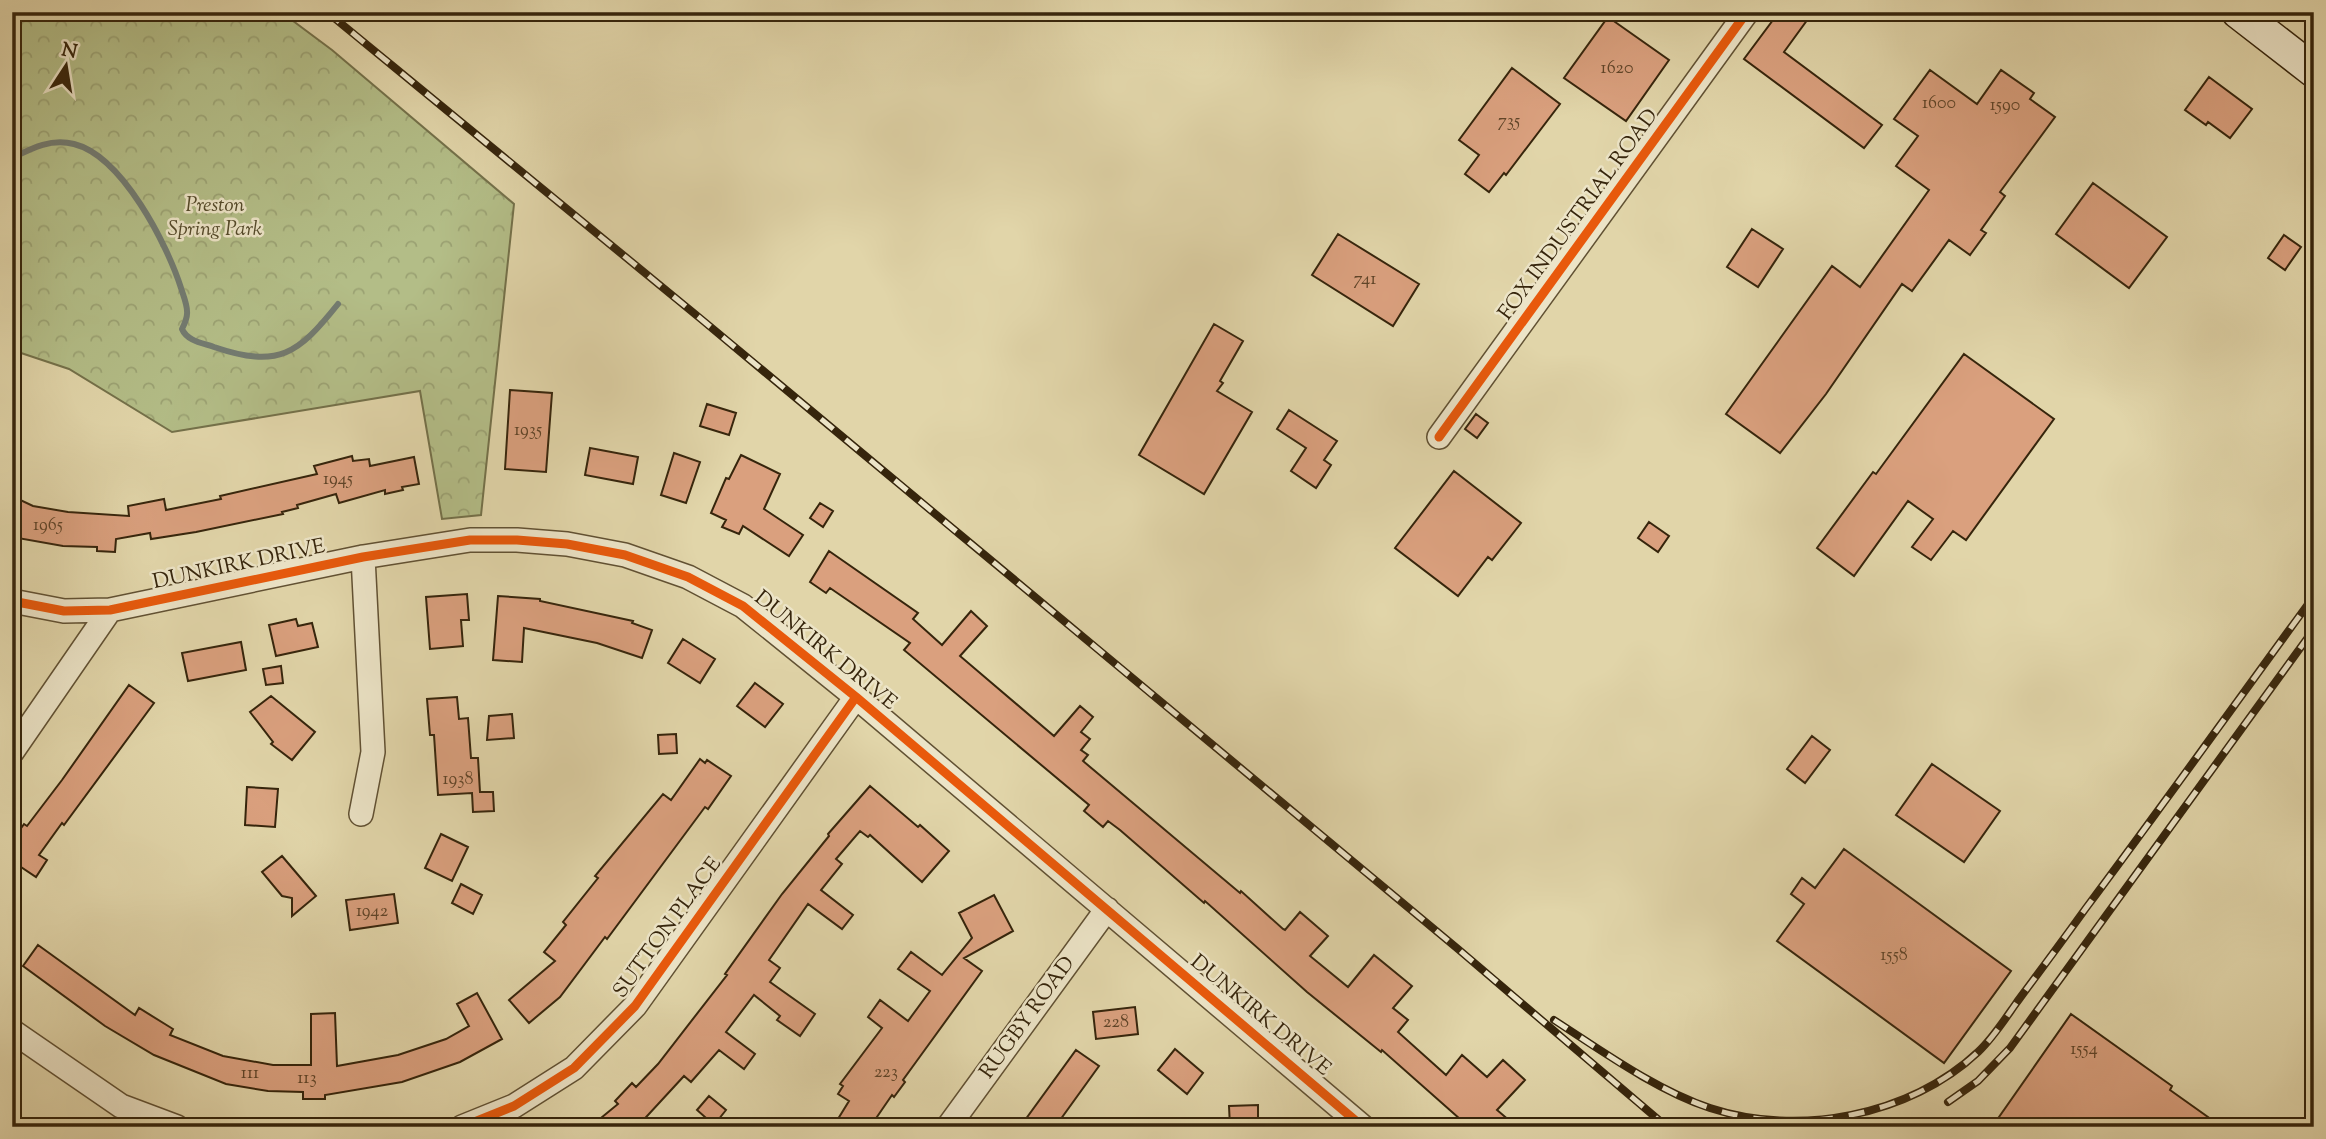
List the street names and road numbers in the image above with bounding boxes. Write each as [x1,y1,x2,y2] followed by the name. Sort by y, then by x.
[1492,103,1666,327] street label: FOX INDUSTRIAL ROAD
[150,532,328,598] street label: DUNKIRK DRIVE
[747,584,903,718] street label: DUNKIRK DRIVE
[606,851,730,1005] street label: SUTTON PLACE
[1183,948,1337,1084] street label: DUNKIRK DRIVE
[973,950,1083,1086] street label: RUGBY ROAD

